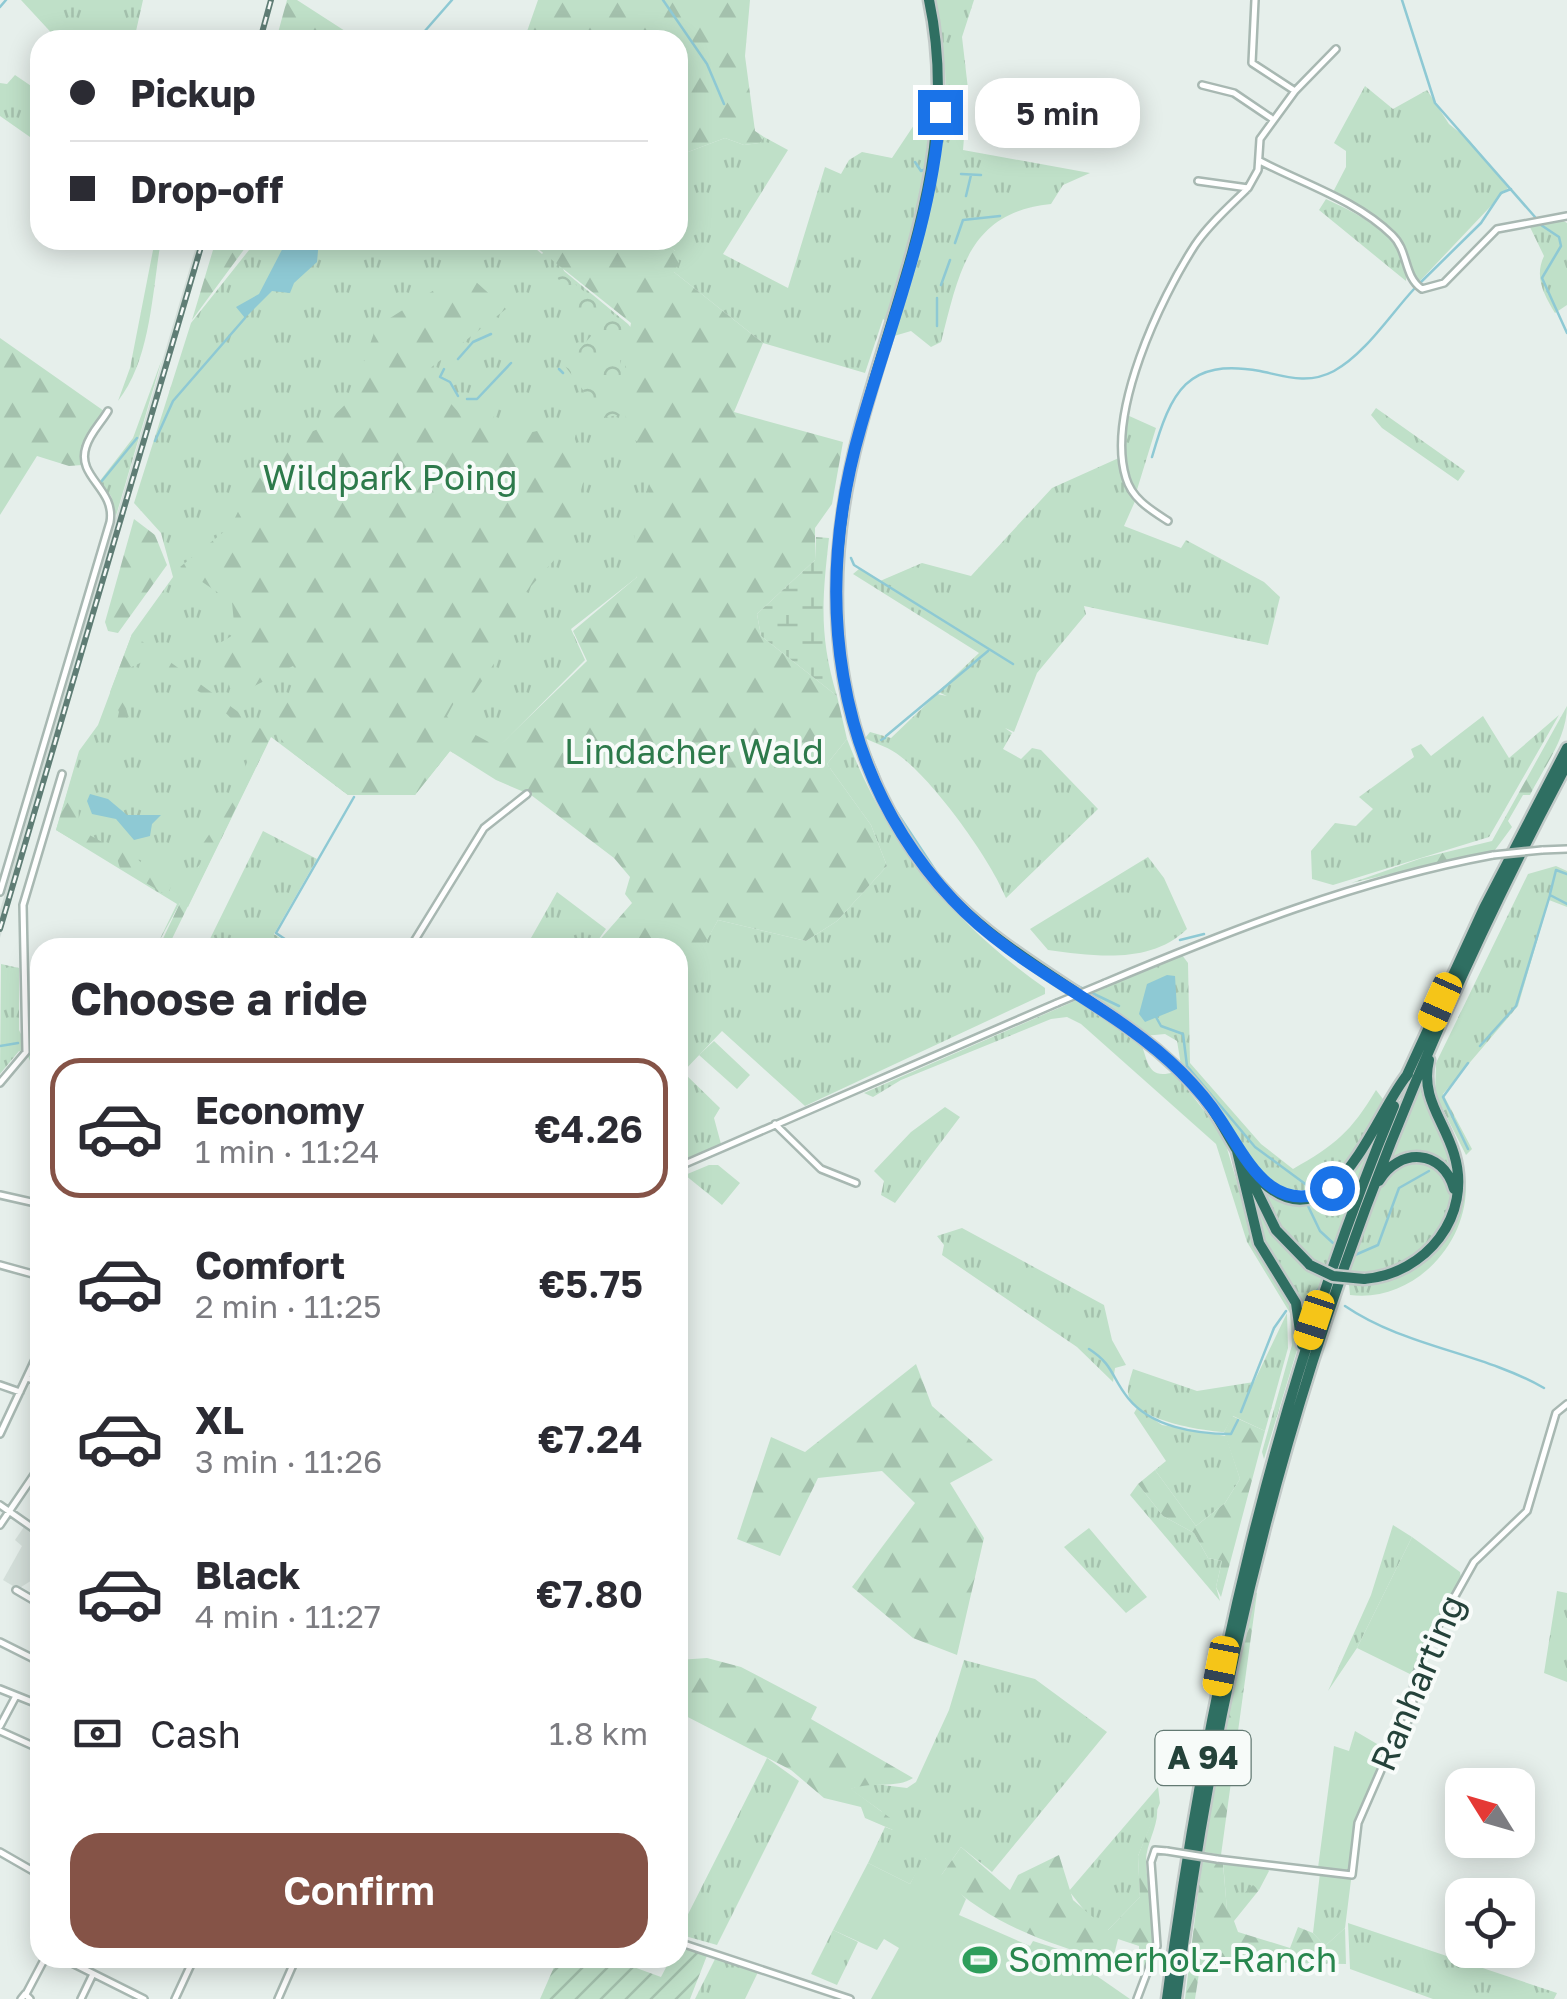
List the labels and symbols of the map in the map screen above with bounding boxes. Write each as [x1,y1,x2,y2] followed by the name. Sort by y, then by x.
[975,77,1140,147] callout: 5 min
[918,90,963,135] route end
[263,456,517,498] park label: Wildpark Poing
[564,730,824,772] park label: Lindacher Wald
[1414,968,1466,1036] car
[1310,1166,1355,1211] route start
[1290,1287,1338,1353] car
[1361,1588,1473,1777] street label: Ranharting
[1201,1634,1241,1698] car
[1156,1731,1250,1785] road number: A 94
[1445,1768,1535,1858] north arrow
[1008,1938,1337,1980] place label: Sommerholz-Ranch
[961,1941,999,1979] sports icon: Sommerholz-Ranch

